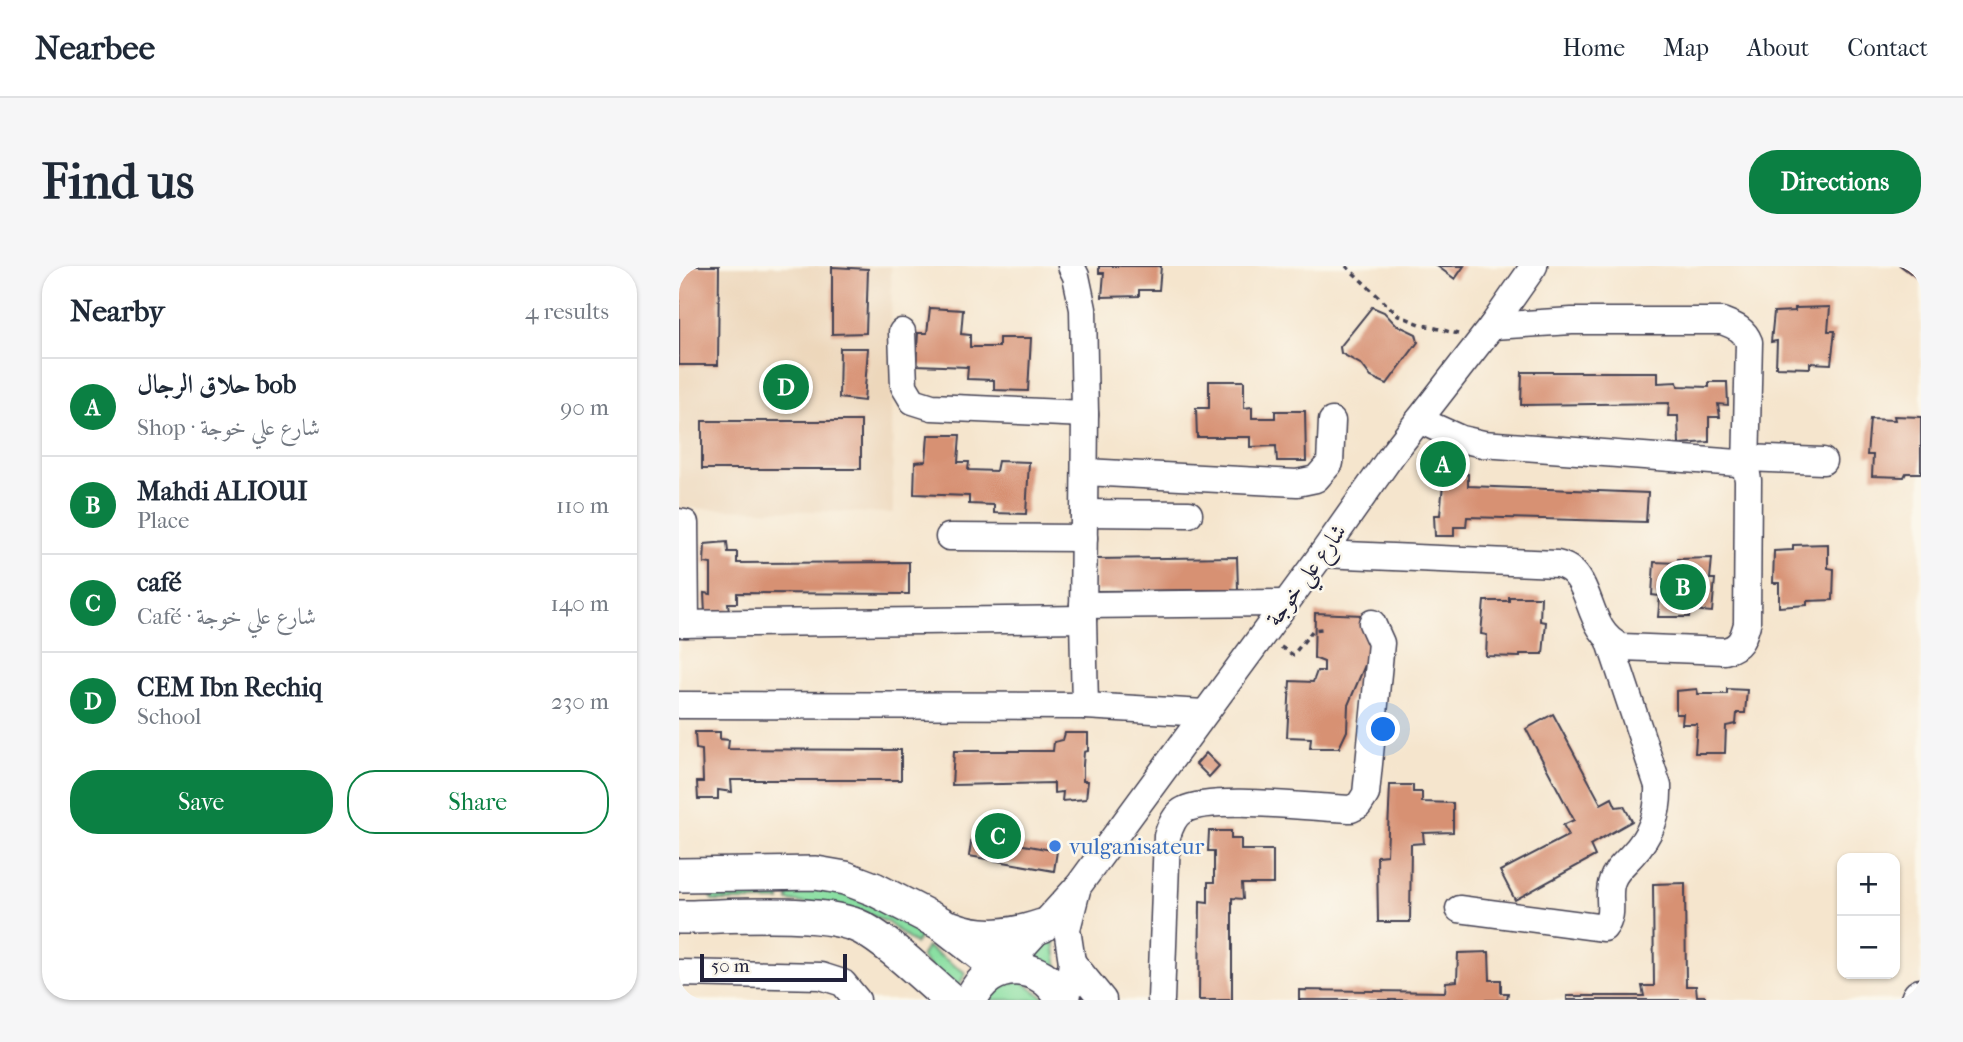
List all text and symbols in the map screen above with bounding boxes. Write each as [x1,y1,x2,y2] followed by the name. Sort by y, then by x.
[35,29,155,68] text: Nearbee
[1563,34,1625,62] text: Home
[1663,34,1709,62] text: Map
[1747,34,1809,62] text: About
[1847,34,1928,62] text: Contact
[1749,150,1921,214] button: Directions
[42,153,194,211] text: Find us
[70,294,165,329] text: Nearby
[525,298,609,325] text: 4 results
[763,361,809,413] pin: D
[137,369,296,400] text: حلاق الرجال bob
[86,394,100,421] text: A
[560,394,609,421] text: 90 m
[137,414,320,441] text: Shop · شارع علي خوجة
[1420,438,1466,490] pin: A
[137,476,308,507] text: Mahdi ALIOUI
[86,492,100,519] text: B
[556,492,609,519] text: 110 m
[137,507,189,534] text: Place
[1260,519,1359,637] street label: شارع علي خوجة
[1660,561,1706,613] pin: B
[137,567,182,598] text: café
[85,590,101,617] text: C
[550,590,609,617] text: 140 m
[137,603,316,630] text: Café · شارع علي خوجة
[137,672,322,703] text: CEM Ibn Rechiq
[84,688,102,715] text: D
[551,688,609,715] text: 230 m
[137,703,201,730] text: School
[1366,712,1400,746] your location
[70,770,333,834] button: Save
[347,770,609,834] button: Share
[975,810,1021,862] pin: C
[1069,833,1205,860] place label: vulganisateur
[1047,838,1063,854] marker: vulganisateur
[1837,853,1900,979] map controls
[1837,853,1900,916] button: +
[1837,916,1900,979] button: −
[700,951,847,983] scale bar
[711,955,750,977] text: 50 m

